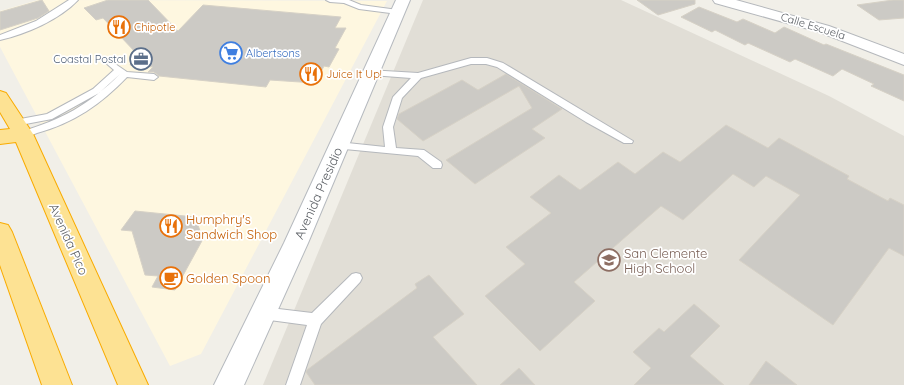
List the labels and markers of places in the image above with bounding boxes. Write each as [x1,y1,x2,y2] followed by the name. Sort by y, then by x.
[106,14,132,40] restaurant icon: Chipotle
[134,20,175,34] place label: Chipotle
[218,40,244,66] supermarket icon: Albertsons
[128,46,154,72] office icon: Coastal Postal
[246,46,300,60] place label: Albertsons
[53,52,126,66] place label: Coastal Postal
[298,61,324,87] restaurant icon: Juice It Up!
[326,67,382,81] place label: Juice It Up!
[186,211,277,242] place label: Humphry's Sandwich Shop
[158,213,184,239] restaurant icon: Humphry's Sandwich Shop
[624,245,707,276] place label: San Clemente High School
[596,247,622,273] school or university icon: San Clemente High School
[158,265,184,291] cafe icon: Golden Spoon
[186,270,270,286] place label: Golden Spoon

